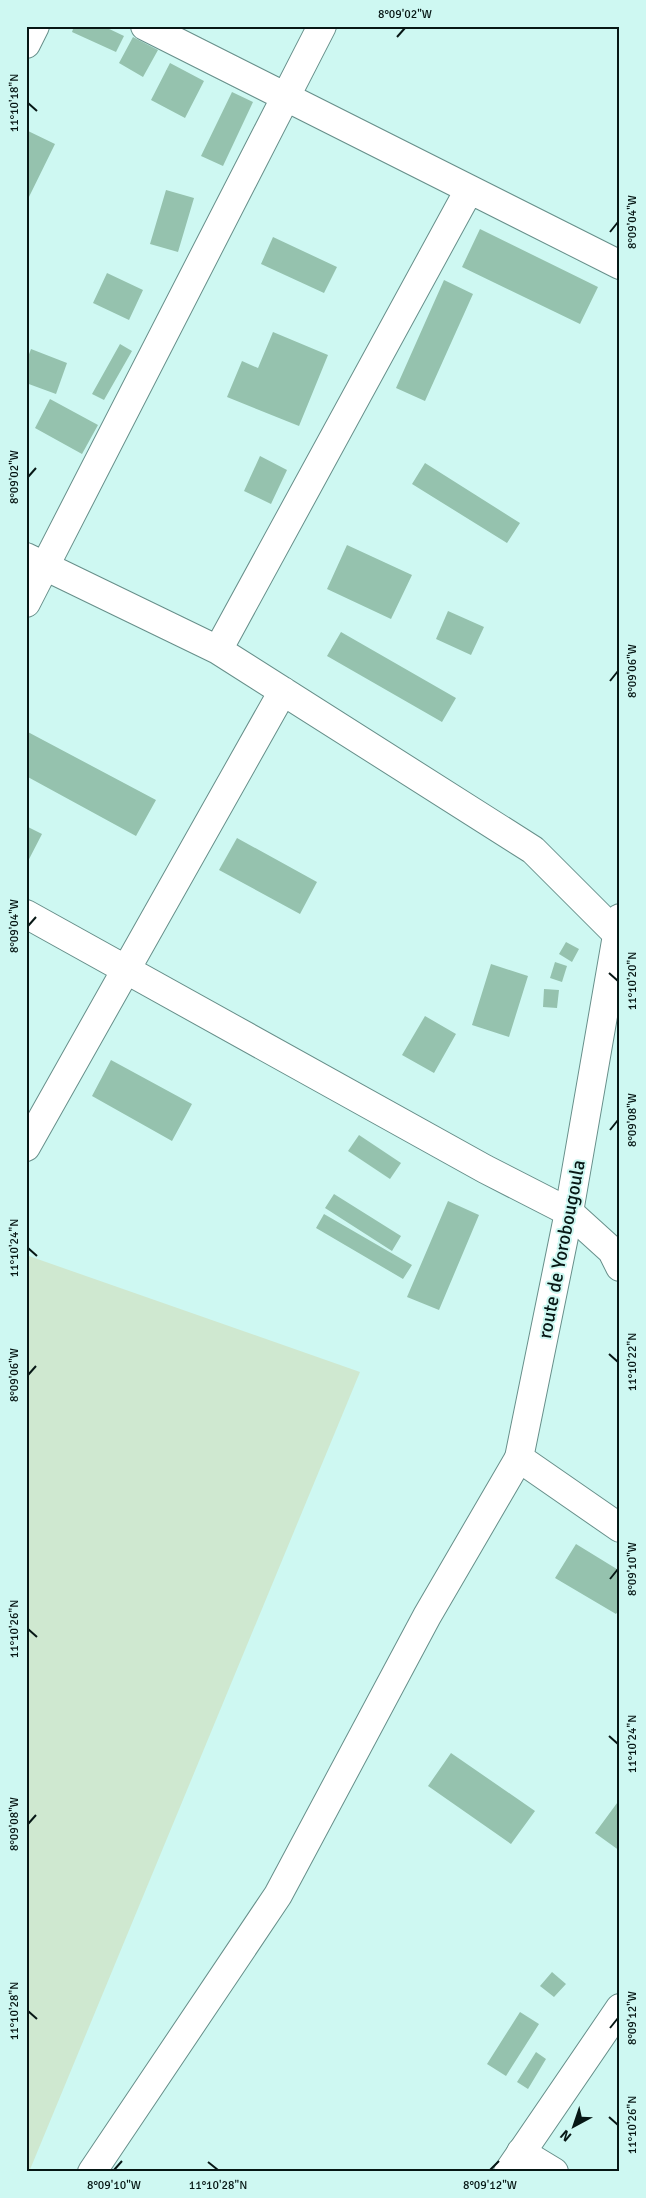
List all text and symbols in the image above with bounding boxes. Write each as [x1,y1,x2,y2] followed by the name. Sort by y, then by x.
[378,7,432,22] text: 8°09'02"W
[7,74,22,132] text: 11°10'18"N
[625,195,640,249] text: 8°09'04"W
[7,450,22,504] text: 8°09'02"W
[625,644,640,698] text: 8°09'06"W
[7,899,22,953] text: 8°09'04"W
[625,952,640,1010] text: 11°10'20"N
[625,1093,640,1147] text: 8°09'08"W
[533,1158,591,1341] street label: route de Yorobougoula
[7,1219,22,1277] text: 11°10'24"N
[625,1333,640,1391] text: 11°10'22"N
[7,1348,22,1402] text: 8°09'06"W
[625,1542,640,1596] text: 8°09'10"W
[7,1600,22,1658] text: 11°10'26"N
[625,1715,640,1773] text: 11°10'24"N
[7,1797,22,1851] text: 8°09'08"W
[7,1982,22,2040] text: 11°10'28"N
[625,1991,640,2045] text: 8°09'12"W
[625,2096,640,2154] text: 11°10'26"N
[548,2100,598,2150] north arrow
[557,2126,575,2145] text: N
[87,2178,141,2193] text: 8°09'10"W
[189,2178,247,2193] text: 11°10'28"N
[463,2178,517,2193] text: 8°09'12"W

